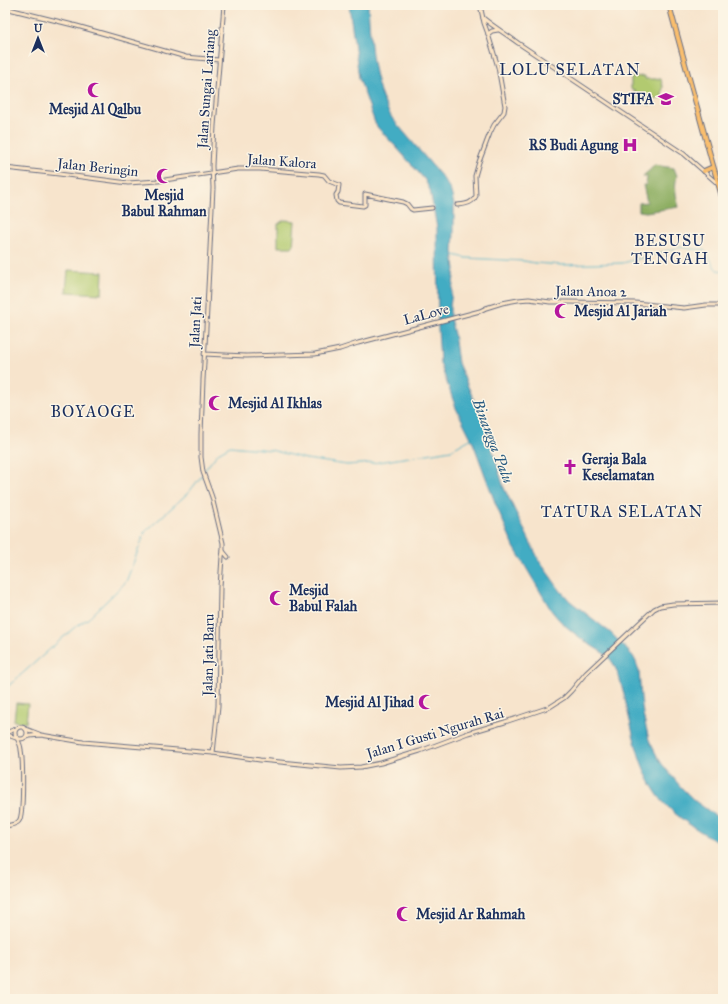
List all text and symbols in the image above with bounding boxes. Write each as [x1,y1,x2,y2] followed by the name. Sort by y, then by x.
[18,18,58,58] north arrow
[34,22,43,35] text: U
[194,28,220,151] street label: Jalan Sungai Lariang
[499,60,641,79] district label: LOLU SELATAN
[86,81,104,99] mosque icon: Mesjid Al Qalbu
[657,90,675,108] school or university icon: STIFA
[612,91,655,108] place label: STIFA
[49,101,142,119] place label: Mesjid Al Qalbu
[621,136,639,154] hospital icon: RS Budi Agung
[529,137,618,155] place label: RS Budi Agung
[245,150,317,173] street label: Jalan Kalora
[55,155,140,181] street label: Jalan Beringin
[155,167,173,185] mosque icon: Mesjid Babul Rahman
[122,187,207,220] place label: Mesjid Babul Rahman
[631,231,709,268] district label: BESUSU TENGAH
[553,282,627,302] street label: Jalan Anoa 2
[186,296,206,350] street label: Jalan Jati
[402,300,451,329] street label: LaLove
[553,302,571,320] mosque icon: Mesjid Al Jariah
[574,303,667,321] place label: Mesjid Al Jariah
[207,394,225,412] mosque icon: Mesjid Al Ikhlas
[228,395,322,413] place label: Mesjid Al Ikhlas
[468,395,517,486] water label: Binangga Palu
[51,402,136,421] district label: BOYAOGE
[582,451,655,484] place label: Geraja Bala Keselamatan
[561,458,579,476] church icon: Geraja Bala Keselamatan
[541,502,703,521] district label: TATURA SELATAN
[289,582,358,615] place label: Mesjid Babul Falah
[268,589,286,607] mosque icon: Mesjid Babul Falah
[199,613,219,698] street label: Jalan Jati Baru
[417,693,435,711] mosque icon: Mesjid Al Jihad
[325,694,415,712] place label: Mesjid Al Jihad
[363,704,506,764] street label: Jalan I Gusti Ngurah Rai
[395,905,413,923] mosque icon: Mesjid Ar Rahmah
[416,906,525,924] place label: Mesjid Ar Rahmah

